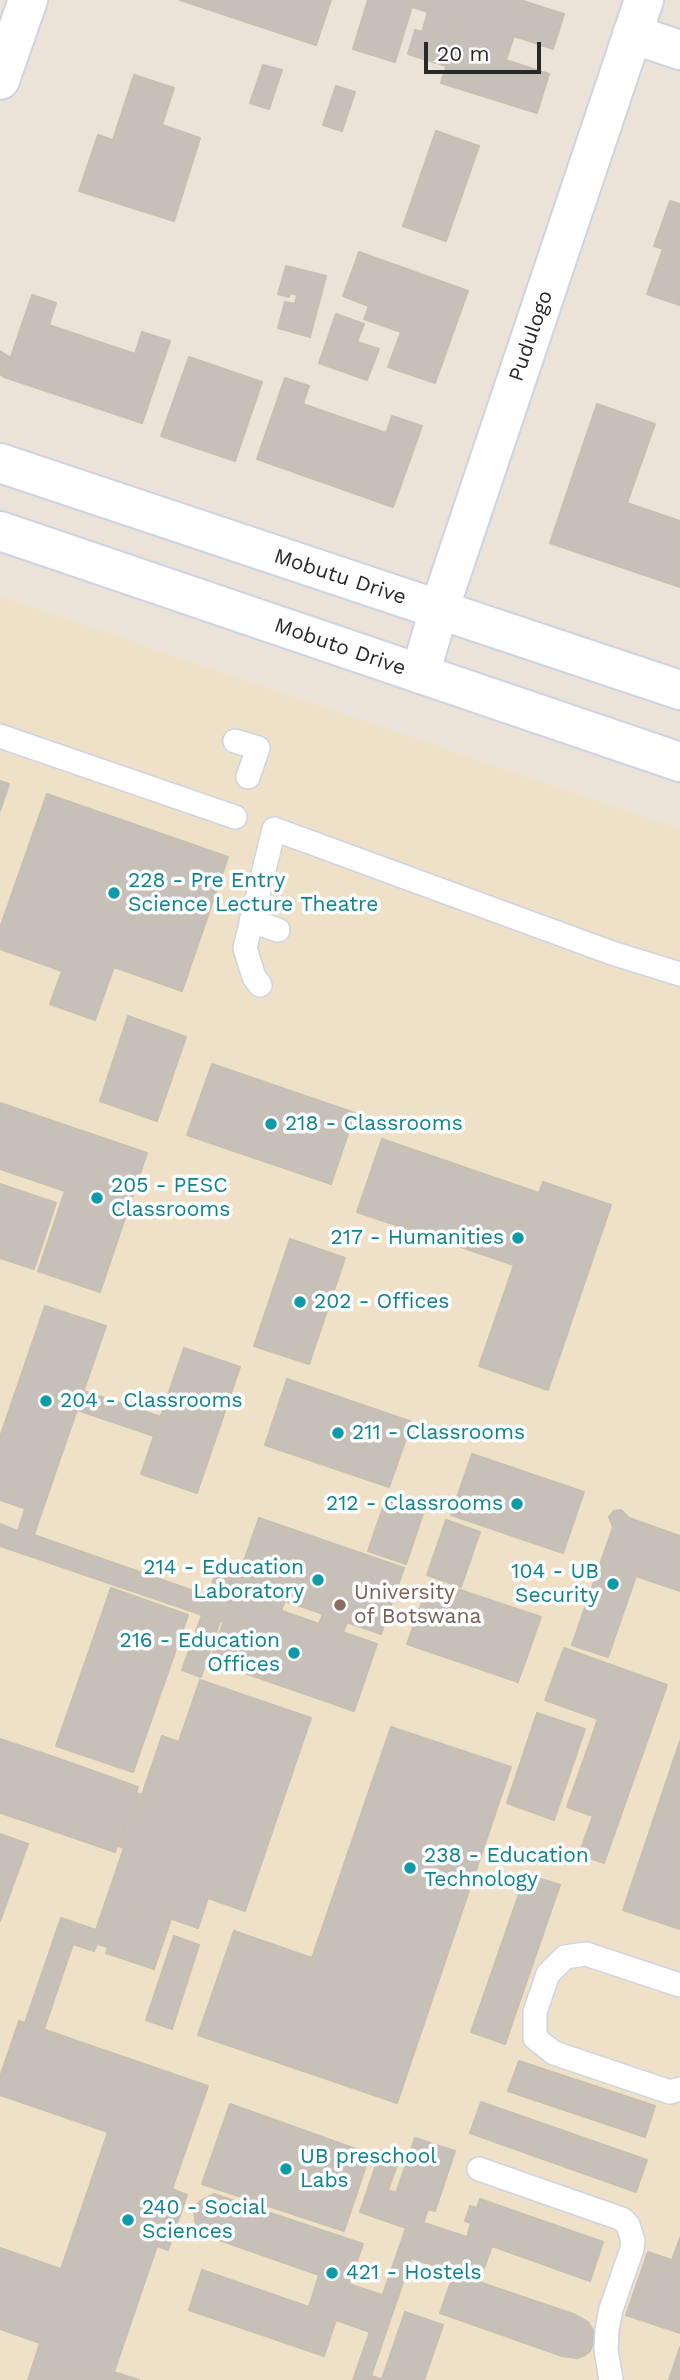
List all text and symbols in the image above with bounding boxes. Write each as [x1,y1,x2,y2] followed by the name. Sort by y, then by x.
[428,28,545,72] scale bar
[437,41,489,66] text: 20 m
[504,287,558,385] street label: Pudulogo
[271,544,409,610] street label: Mobutu Drive
[271,613,409,681] street label: Mobuto Drive
[128,868,378,918] place label: 228 - Pre Entry Science Lecture Theatre
[106,885,122,901] marker: 228 - Pre Entry Science Lecture Theatre
[285,1111,463,1137] place label: 218 - Classrooms
[263,1116,279,1132] marker: 218 - Classrooms
[111,1173,230,1223] place label: 205 - PESC Classrooms
[89,1190,105,1206] marker: 205 - PESC Classrooms
[330,1225,504,1251] place label: 217 - Humanities
[510,1230,526,1246] marker: 217 - Humanities
[314,1289,449,1315] place label: 202 - Offices
[292,1294,308,1310] marker: 202 - Offices
[60,1388,243,1414] place label: 204 - Classrooms
[38,1393,54,1409] marker: 204 - Classrooms
[352,1420,525,1446] place label: 211 - Classrooms
[330,1425,346,1441] marker: 211 - Classrooms
[326,1491,503,1517] place label: 212 - Classrooms
[509,1496,525,1512] marker: 212 - Classrooms
[143,1555,304,1605] place label: 214 - Education Laboratory
[511,1559,599,1609] place label: 104 - UB Security
[310,1572,326,1588] marker: 214 - Education Laboratory
[605,1576,621,1592] marker: 104 - UB Security
[354,1580,481,1630] place label: University of Botswana
[332,1597,348,1613] marker: University of Botswana
[119,1628,280,1678] place label: 216 - Education Offices
[286,1645,302,1661] marker: 216 - Education Offices
[424,1843,589,1893] place label: 238 - Education Technology
[402,1860,418,1876] marker: 238 - Education Technology
[300,2144,437,2194] place label: UB preschool Labs
[278,2161,294,2177] marker: UB preschool Labs
[142,2195,266,2245] place label: 240 - Social Sciences
[120,2212,136,2228] marker: 240 - Social Sciences
[346,2260,482,2286] place label: 421 - Hostels
[324,2265,340,2281] marker: 421 - Hostels

